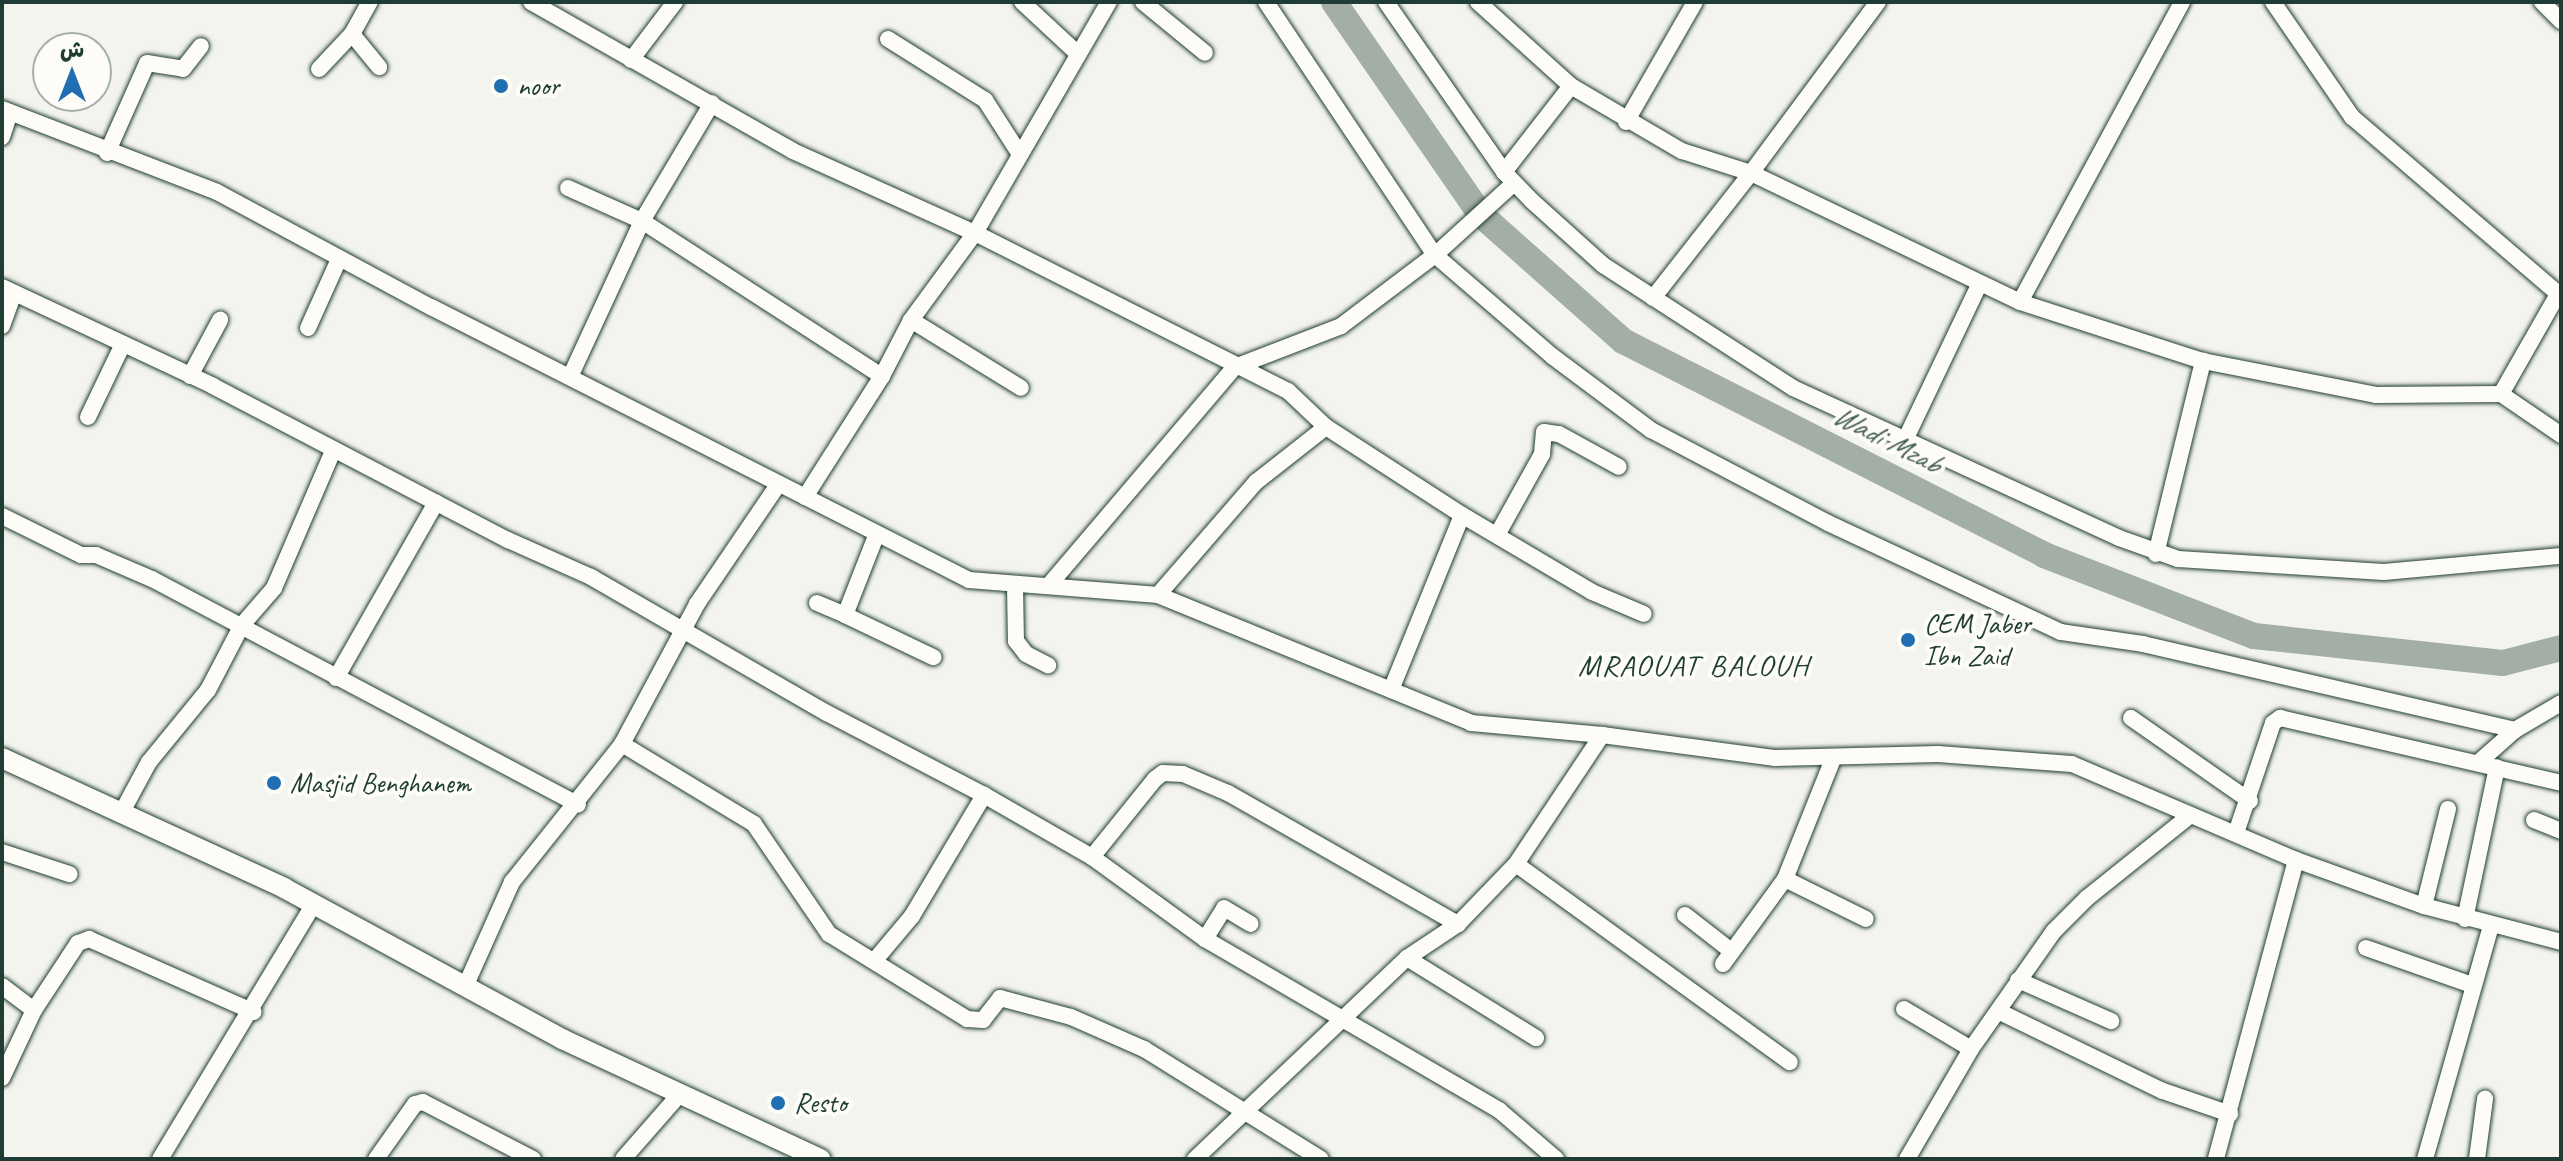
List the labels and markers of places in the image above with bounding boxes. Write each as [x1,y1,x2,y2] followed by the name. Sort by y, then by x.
[517,69,559,103] place label: noor
[492,77,510,95] marker: noor
[1924,607,2031,673] place label: CEM Jaber Ibn Zaid
[1899,631,1917,649] marker: CEM Jaber Ibn Zaid
[290,766,470,800] place label: Masjid Benghanem
[265,774,283,792] marker: Masjid Benghanem
[794,1086,847,1120] place label: Resto
[769,1094,787,1112] marker: Resto

